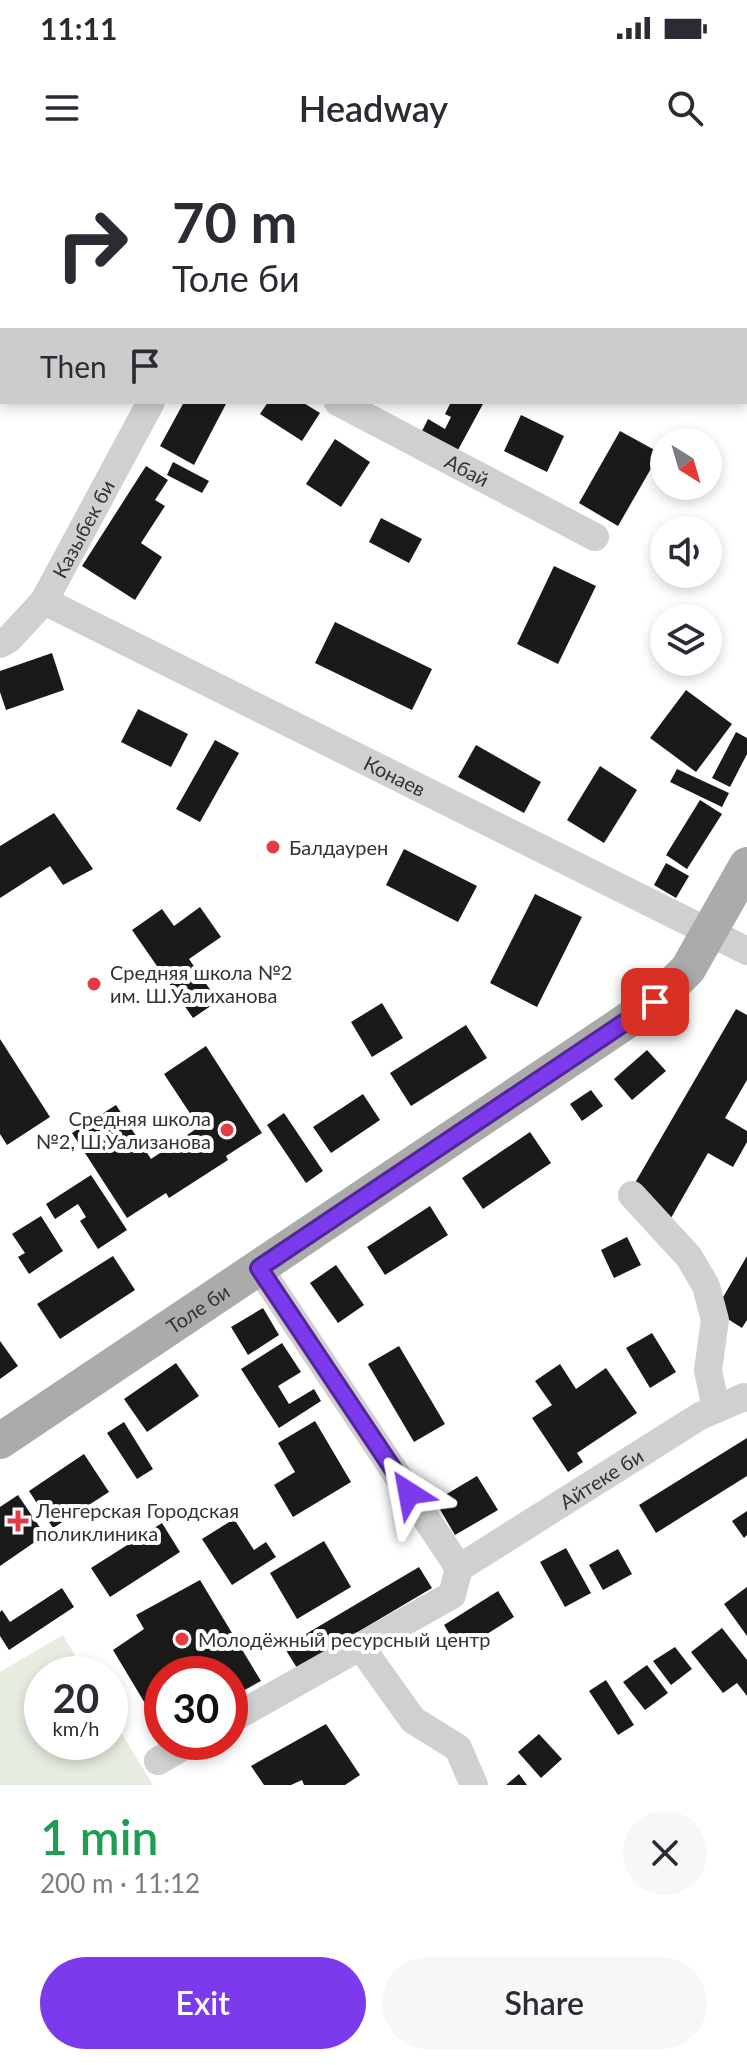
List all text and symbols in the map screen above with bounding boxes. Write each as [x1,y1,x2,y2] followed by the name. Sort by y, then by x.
[40,10,117,46] text: 11:11
[40,86,84,130] icon: menu
[299,86,448,130] text: Headway
[663,86,707,130] icon: search
[172,188,297,255] text: 70 m
[40,192,144,296] icon: right
[172,256,300,300] text: Толе би
[123,344,167,388] icon: arrive
[40,348,107,384] text: Then
[650,428,722,500] north arrow
[650,428,722,676] map controls
[441,449,493,491] street label: Абай
[47,476,119,582] street label: Казыбек би
[650,516,722,588] button: sound
[650,604,722,676] button: layers
[360,750,430,801] street label: Конаев
[289,835,388,859] place label: Балдаурен
[264,838,282,856] marker: Балдаурен
[110,960,292,1007] place label: Средняя школа №2 им. Ш.Уалиханова
[621,968,689,1036] pin
[85,975,103,993] marker: Средняя школа №2 им. Ш.Уалиханова
[633,980,677,1024] icon: arrive
[36,1106,211,1153] place label: Средняя школа №2, Ш.Уализанова
[218,1121,236,1139] marker: Средняя школа №2, Ш.Уализанова
[162,1279,234,1338] street label: Толе би
[555,1443,647,1514] street label: Айтеке би
[367,1451,451,1535] position arrow
[35,1498,239,1545] place label: Ленгерская Городская поликлиника
[7,1510,29,1532] marker: Ленгерская Городская поликлиника
[198,1627,490,1651] place label: Молодёжный ресурсный центр
[173,1630,191,1648] marker: Молодёжный ресурсный центр
[144,1656,248,1760] speed limit sign: 30
[53,1674,99,1722] text: 20
[53,1716,99,1740] text: km/h
[40,1808,158,1865] text: 1 min
[623,1811,707,1895] button: close
[40,1867,200,1899] text: 200 m · 11:12
[40,1957,366,2049] button: Exit
[382,1957,707,2049] button: Share

